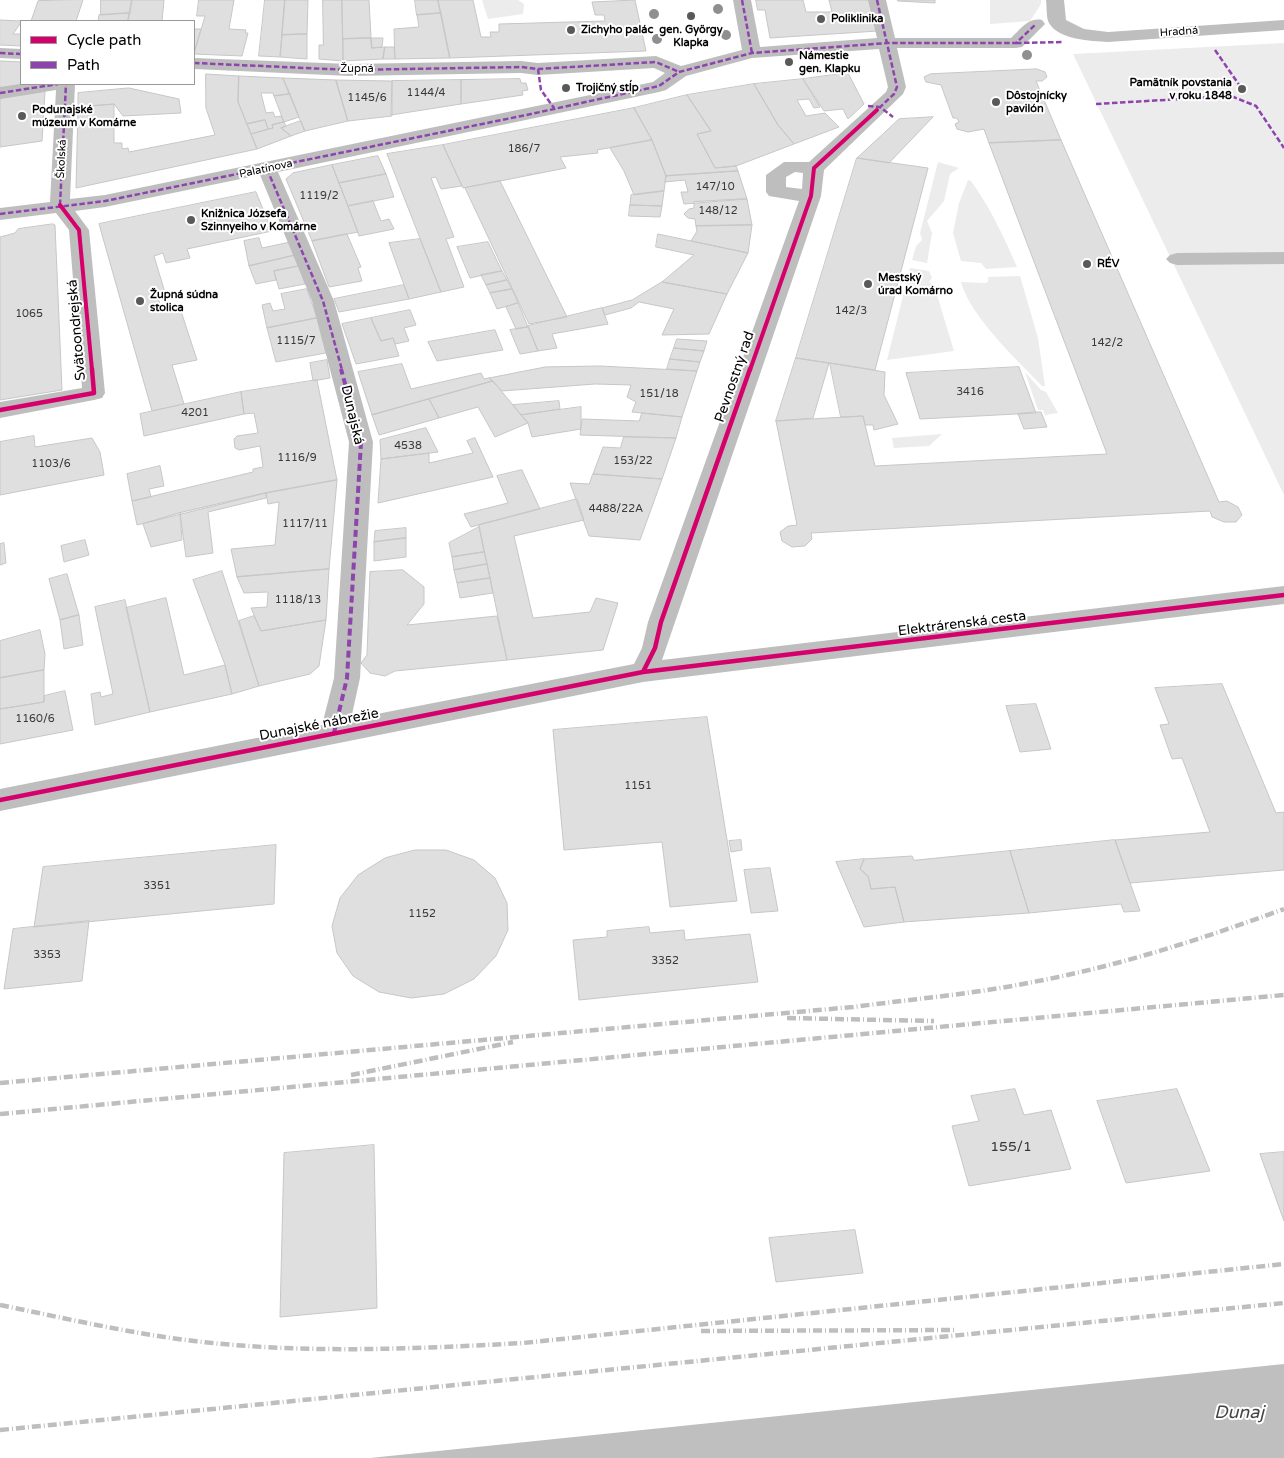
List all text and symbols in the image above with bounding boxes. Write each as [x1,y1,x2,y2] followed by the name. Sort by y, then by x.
[685,10,697,22] marker: gen. György Klapka
[831,12,883,26] place label: Poliklinika
[815,13,827,25] marker: Poliklinika
[20,20,195,85] legend
[581,23,653,37] place label: Zichyho palác
[659,23,723,49] place label: gen. György Klapka
[565,24,577,36] marker: Zichyho palác
[1159,24,1199,40] street label: Hradná
[67,31,141,49] text: Cycle path
[799,49,861,75] place label: Námestie gen. Klapku
[67,56,100,74] text: Path
[783,56,795,68] marker: Námestie gen. Klapku
[340,62,374,76] street label: Župná
[1129,76,1232,102] place label: Pamätník povstania v roku 1848
[576,81,639,95] place label: Trojičný stĺp
[560,82,572,94] marker: Trojičný stĺp
[1236,83,1248,95] marker: Pamätník povstania v roku 1848
[407,86,445,100] house number: 1144/4
[1006,89,1067,115] place label: Dôstojnícky pavilón
[347,91,387,105] house number: 1145/6
[990,96,1002,108] marker: Dôstojnícky pavilón
[32,103,136,129] place label: Podunajské múzeum v Komárne
[16,110,28,122] marker: Podunajské múzeum v Komárne
[54,139,70,179] street label: Školská
[508,142,540,156] house number: 186/7
[238,157,294,181] street label: Palatínova
[695,180,735,194] house number: 147/10
[299,189,339,203] house number: 1119/2
[698,204,738,218] house number: 148/12
[201,207,316,233] place label: Knižnica Józsefa Szinnyeiho v Komárne
[185,214,197,226] marker: Knižnica Józsefa Szinnyeiho v Komárne
[1097,257,1119,271] place label: RÉV
[1081,258,1093,270] marker: RÉV
[878,271,953,297] place label: Mestský úrad Komárno
[862,278,874,290] marker: Mestský úrad Komárno
[64,279,90,381] street label: Svätoondrejská
[150,288,218,314] place label: Župná súdna stolica
[134,295,146,307] marker: Župná súdna stolica
[835,304,867,318] house number: 142/3
[15,307,43,321] house number: 1065
[712,329,758,425] street label: Pevnostný rad
[276,334,316,348] house number: 1115/7
[1091,336,1123,350] house number: 142/2
[337,383,367,447] street label: Dunajská
[956,385,984,399] house number: 3416
[639,387,679,401] house number: 151/18
[181,406,209,420] house number: 4201
[394,439,422,453] house number: 4538
[277,451,317,465] house number: 1116/9
[613,454,653,468] house number: 153/22
[31,457,71,471] house number: 1103/6
[589,502,643,516] house number: 4488/22A
[282,517,328,531] house number: 1117/11
[275,593,321,607] house number: 1118/13
[897,608,1027,640] street label: Elektrárenská cesta
[258,705,380,745] street label: Dunajské nábrežie
[15,712,55,726] house number: 1160/6
[624,779,652,793] house number: 1151
[143,879,171,893] house number: 3351
[408,907,436,921] house number: 1152
[33,948,61,962] house number: 3353
[651,954,679,968] house number: 3352
[990,1139,1032,1155] house number: 155/1
[1214,1402,1264,1424] water label: Dunaj

